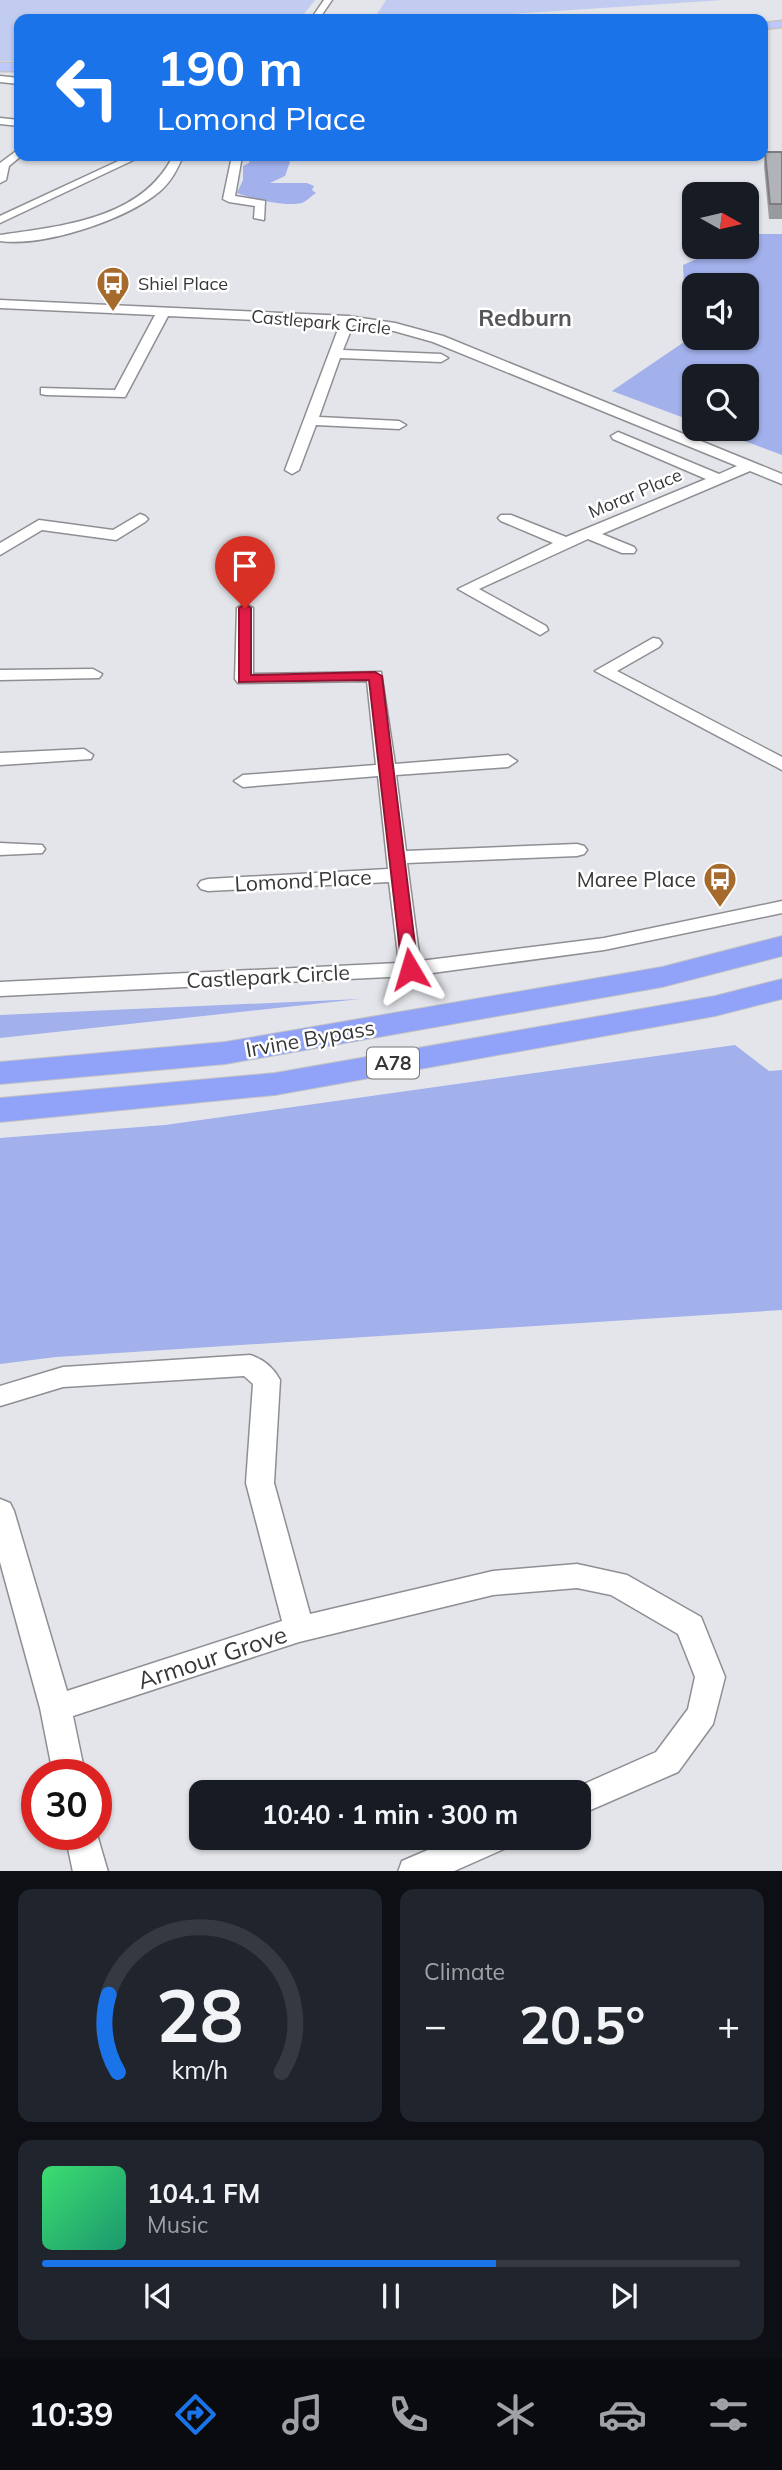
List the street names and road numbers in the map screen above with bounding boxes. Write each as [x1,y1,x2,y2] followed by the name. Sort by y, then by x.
[250,304,392,340] street label: Castlepark Circle
[585,463,685,523] street label: Morar Place
[234,863,372,897] street label: Lomond Place
[186,959,350,993] street label: Castlepark Circle
[243,1014,377,1062] street label: Irvine Bypass
[367,1048,419,1078] road number: A78
[134,1619,290,1695] street label: Armour Grove

